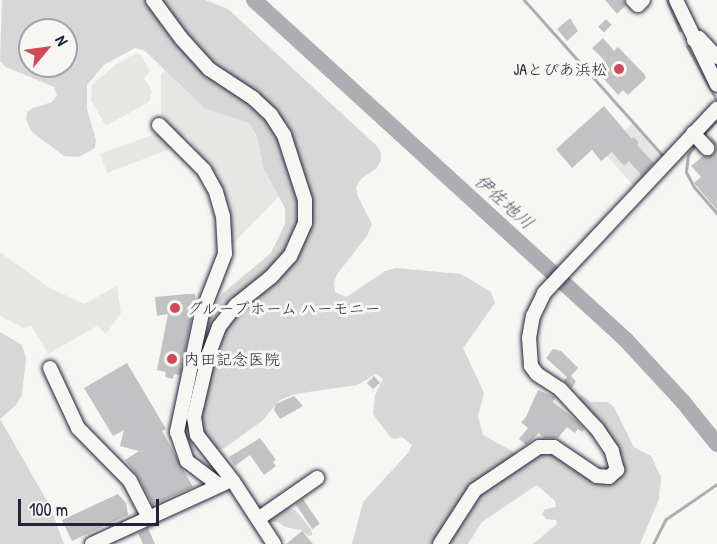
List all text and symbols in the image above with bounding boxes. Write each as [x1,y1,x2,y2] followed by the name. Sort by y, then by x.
[18,18,78,78] north arrow
[50,31,74,49] text: N
[513,59,607,79] place label: JAとぴあ浜松
[612,62,626,76] marker: JAとぴあ浜松
[470,170,538,234] water label: 伊佐地川
[187,298,383,318] place label: グループホーム ハーモニー
[168,301,182,315] marker: グループホーム ハーモニー
[184,349,280,369] place label: 内田記念医院
[165,352,179,366] marker: 内田記念医院
[21,487,162,525] scale bar
[29,497,68,522] text: 100 m

